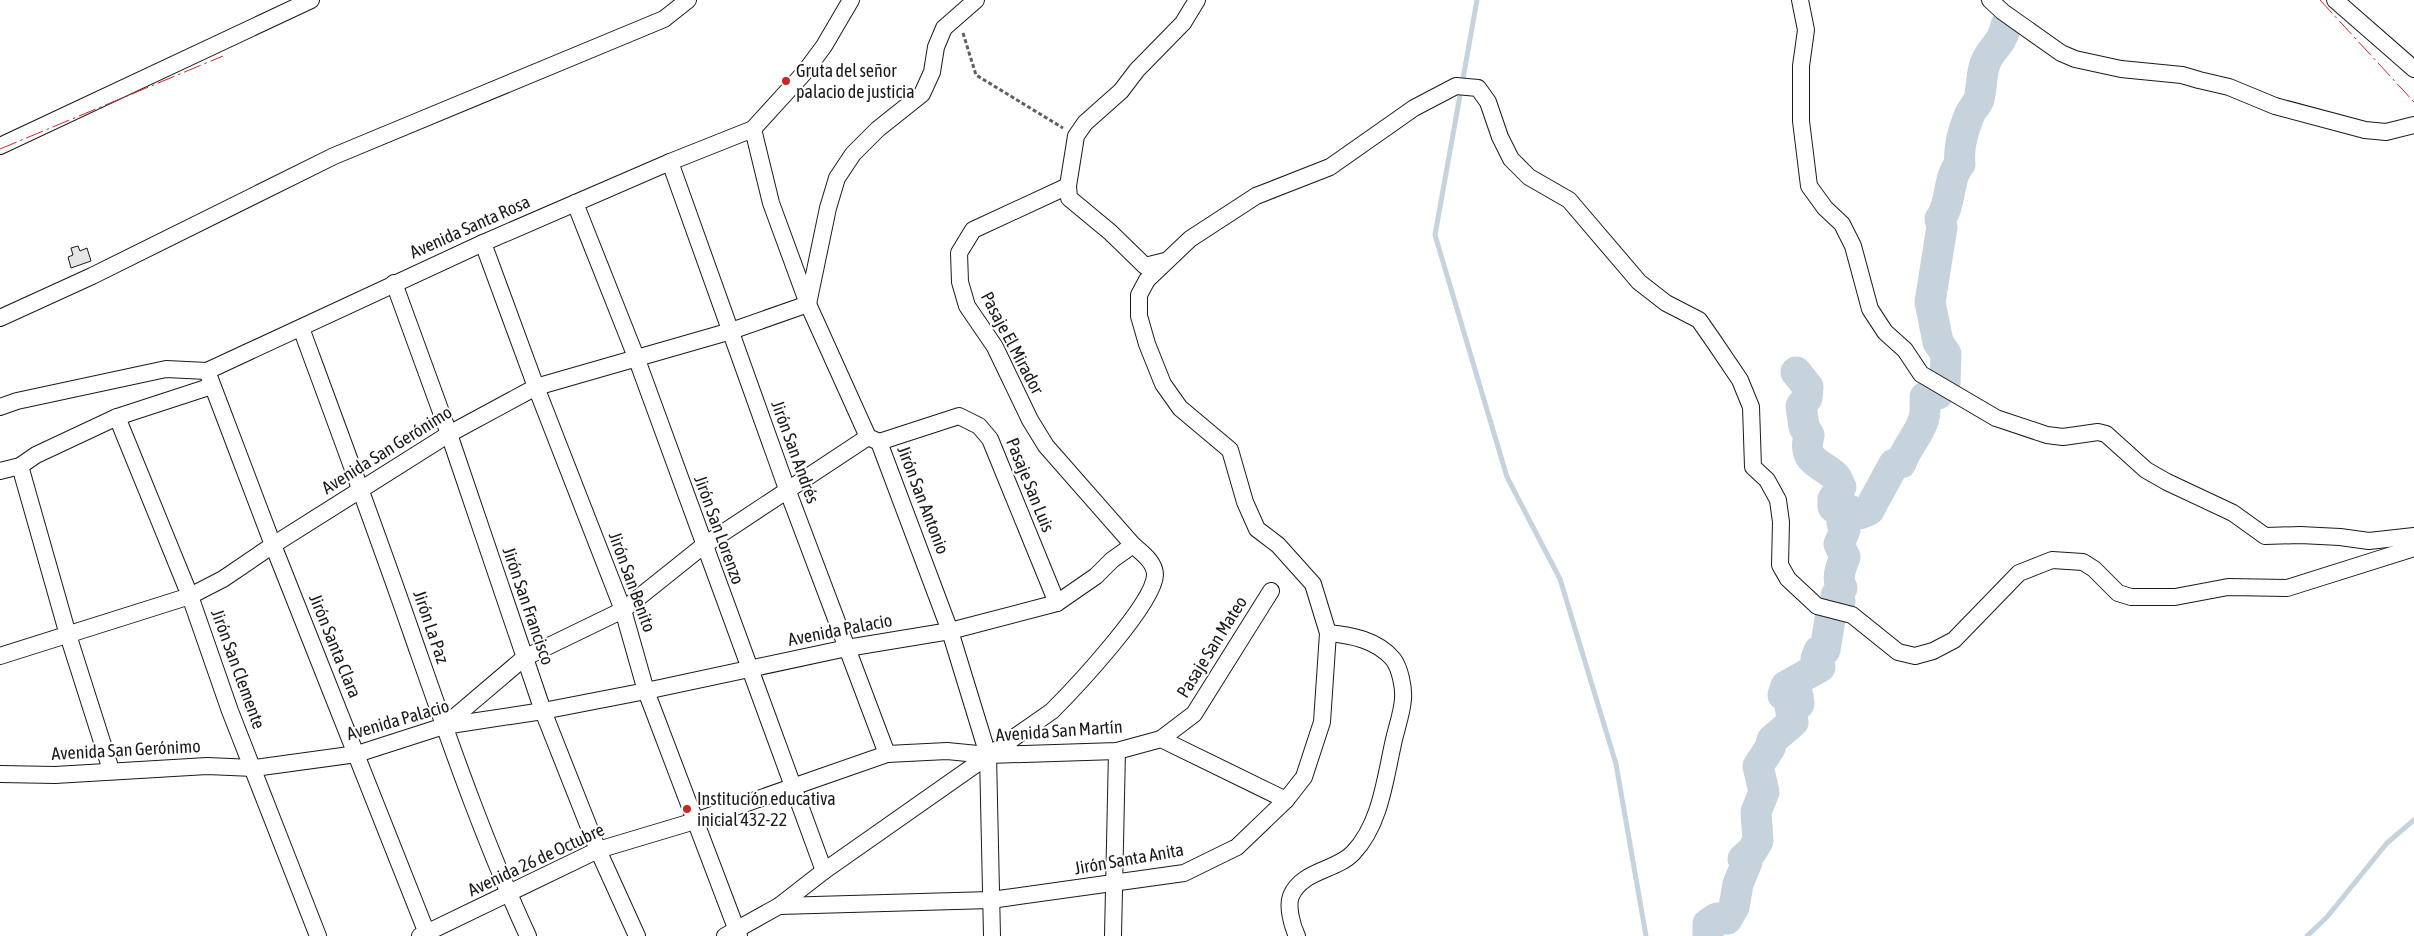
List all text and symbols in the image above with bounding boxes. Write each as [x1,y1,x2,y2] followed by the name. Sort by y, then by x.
[796,60,915,102] place label: Gruta del señor palacio de justicia
[780,75,792,87] marker: Gruta del señor palacio de justicia
[406,191,533,262] street label: Avenida Santa Rosa
[977,288,1049,398] street label: Pasaje El Mirador
[767,398,824,506] street label: Jirón San Andrés
[318,401,456,498] street label: Avenida San Gerónimo
[1002,435,1059,535] street label: Pasaje San Luis
[893,443,954,557] street label: Jirón San Antonio
[690,472,749,587] street label: Jirón San Lorenzo
[605,529,660,635] street label: Jirón San Benito
[498,544,558,668] street label: Jirón San Francisco
[409,587,454,667] street label: Jirón La Paz
[305,591,366,701] street label: Jirón Santa Clara
[1172,592,1251,701] street label: Pasaje San Mateo
[207,606,270,732] street label: Jirón San Clemente
[786,609,894,650] street label: Avenida Palacio
[344,695,452,744] street label: Avenida Palacio
[995,716,1123,745] street label: Avenida San Martín
[51,735,201,764] street label: Avenida San Gerónimo
[697,788,836,830] place label: Institución educativa inicial 432-22
[681,803,693,815] marker: Institución educativa inicial 432-22
[464,819,607,900] street label: Avenida 26 de Octubre
[1073,839,1185,878] street label: Jirón Santa Anita

